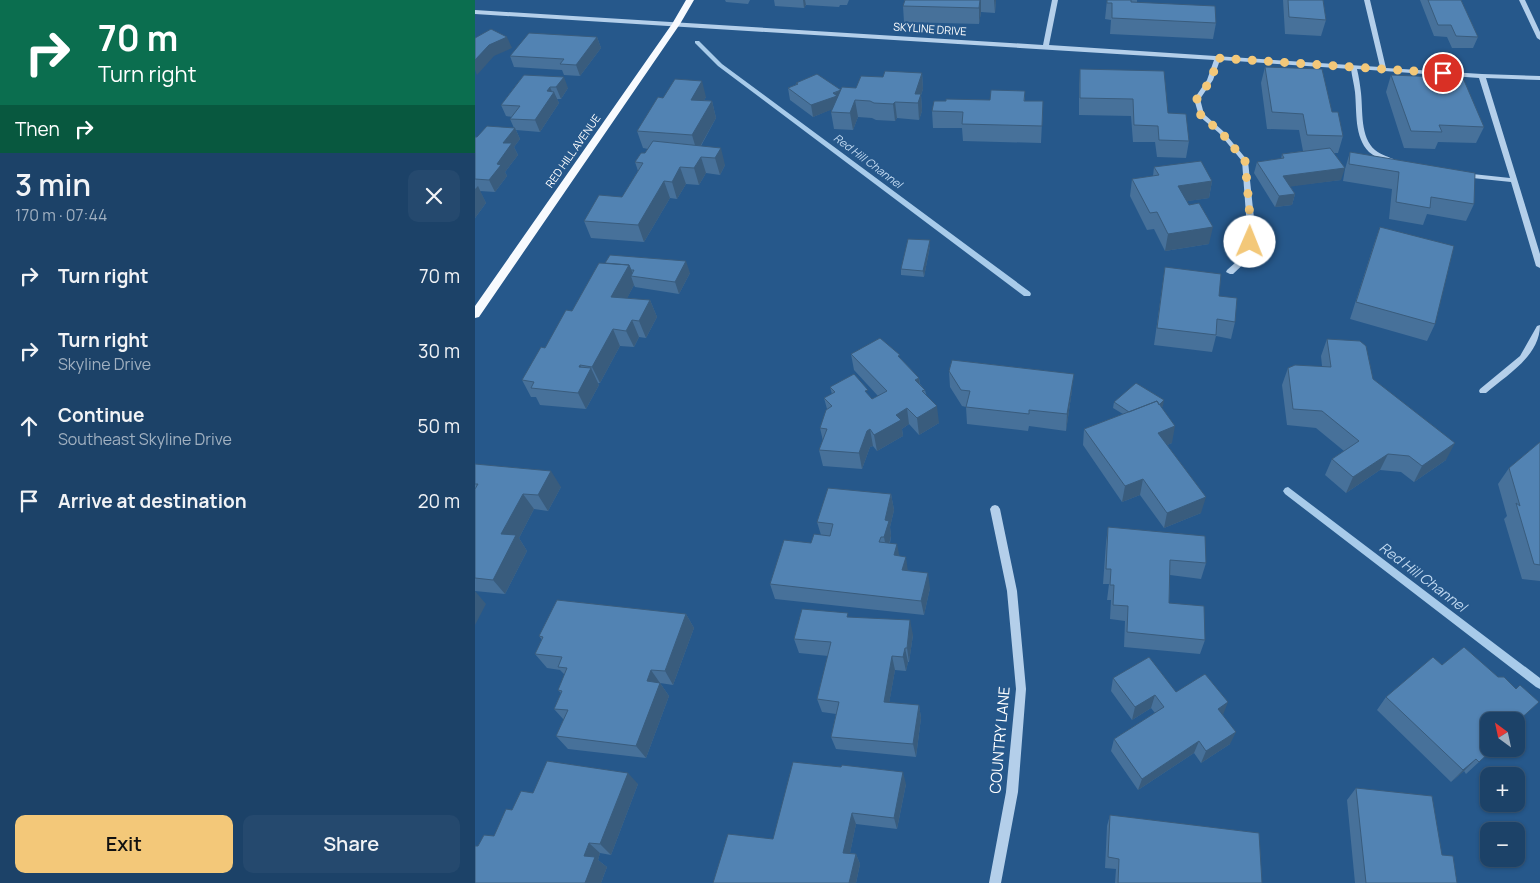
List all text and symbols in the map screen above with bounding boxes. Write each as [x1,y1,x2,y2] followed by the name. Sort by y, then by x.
[98,14,178,62] text: 70 m
[893,18,967,39] street label: SKYLINE DRIVE
[15,20,80,85] icon: right
[1422,52,1464,94] pin
[98,59,196,89] text: Turn right
[1429,59,1457,87] icon: arrive
[542,111,604,190] street label: RED HILL AVENUE
[70,115,98,143] icon: right
[15,116,60,142] text: Then
[831,130,907,192] water label: Red Hill Channel
[15,164,91,205] text: 3 min
[408,170,460,222] button: close
[15,204,107,226] text: 170 m · 07:44
[1223,215,1275,267] position arrow
[15,262,43,290] icon: right
[58,263,148,289] text: Turn right
[419,263,460,289] text: 70 m
[58,327,148,353] text: Turn right
[15,337,43,365] icon: right
[418,338,460,364] text: 30 m
[58,353,151,375] text: Skyline Drive
[58,402,144,428] text: Continue
[15,412,43,440] icon: ahead
[418,413,460,439] text: 50 m
[58,428,232,450] text: Southeast Skyline Drive
[15,487,43,515] icon: arrive
[58,488,247,514] text: Arrive at destination
[418,488,460,514] text: 20 m
[1376,538,1472,617] water label: Red Hill Channel
[984,686,1015,794] street label: COUNTRY LANE
[1480,712,1525,758] north arrow
[1480,712,1525,867] map controls
[1480,767,1525,812] button: +
[15,815,233,873] button: Exit
[243,815,460,873] button: Share
[1480,822,1525,867] button: −

